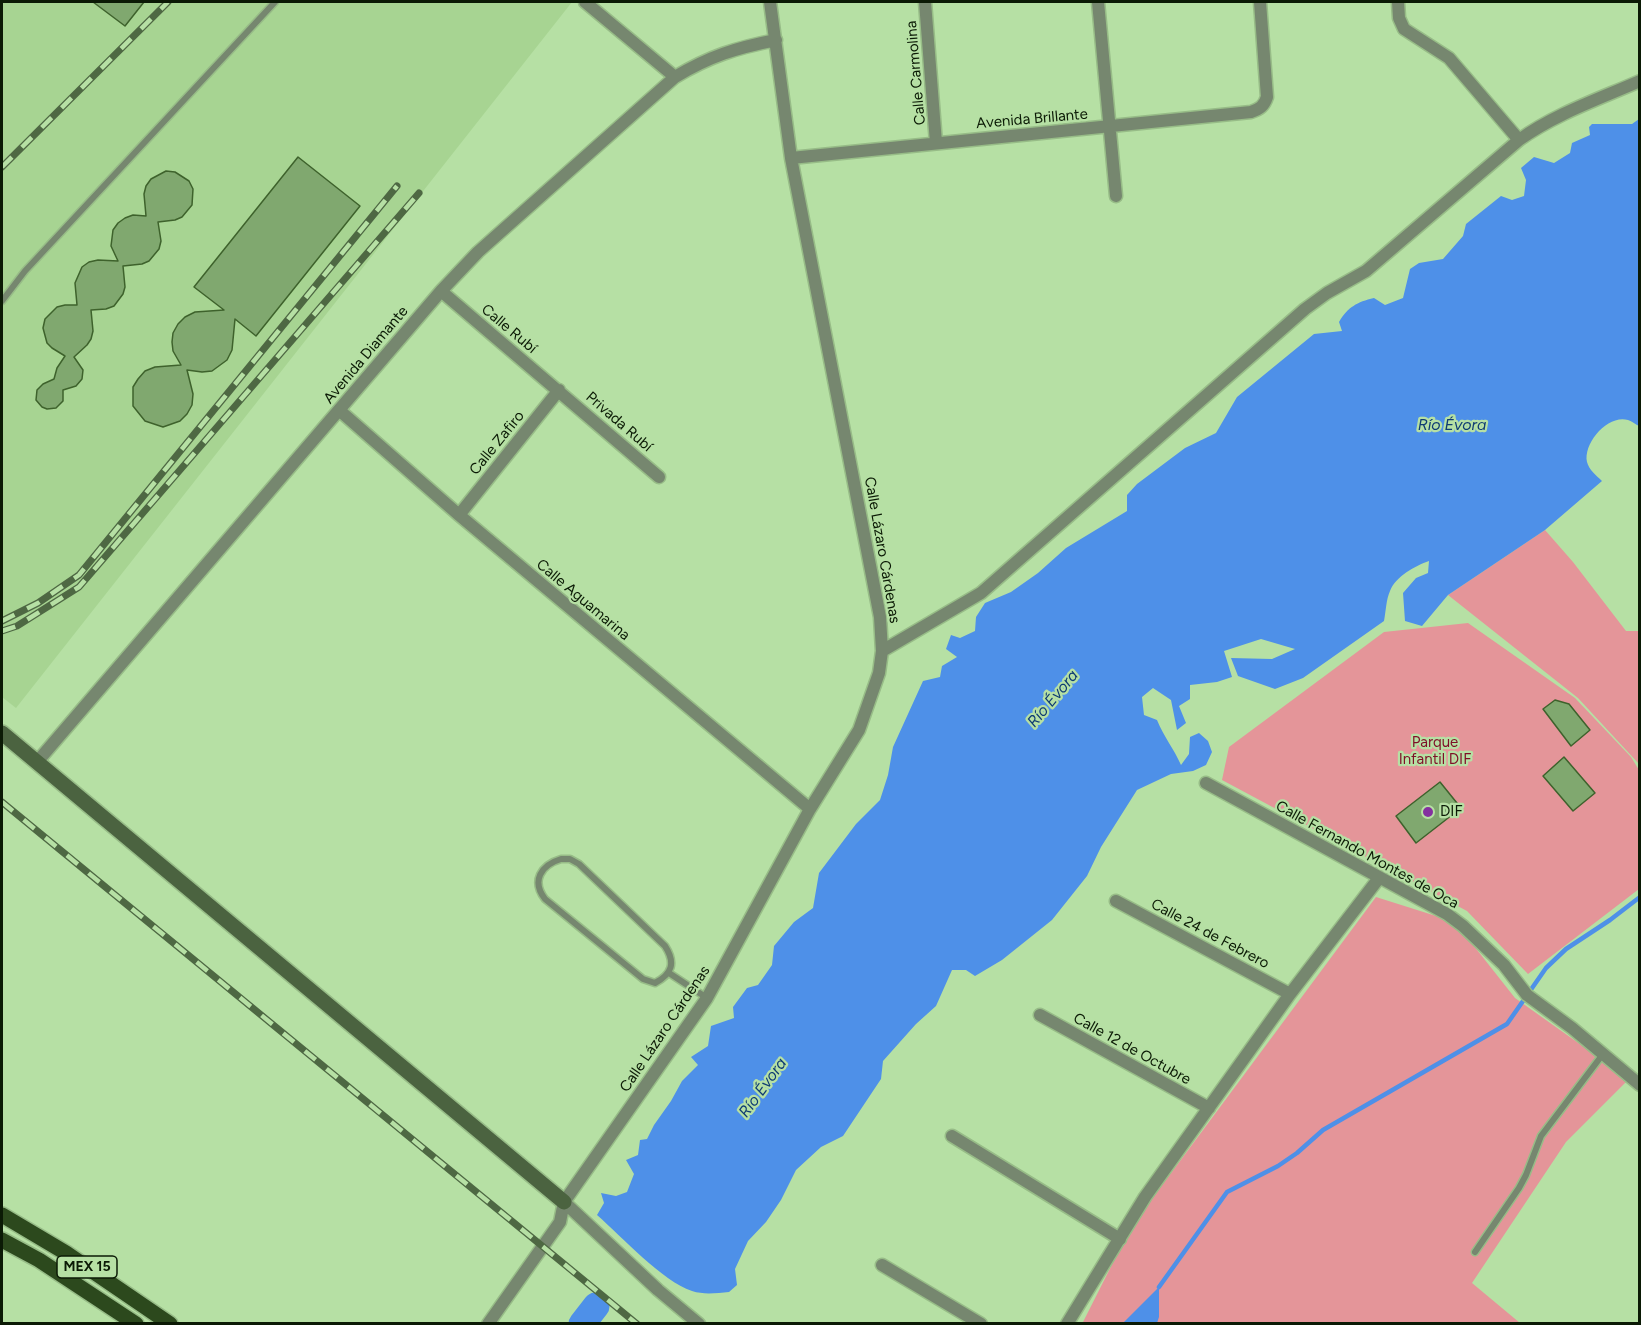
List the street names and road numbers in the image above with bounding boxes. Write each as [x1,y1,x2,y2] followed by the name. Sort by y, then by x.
[902,20,930,126] street label: Calle Carmolina
[975,105,1089,133] street label: Avenida Brillante
[478,301,540,357] street label: Calle Rubí
[320,303,412,407] street label: Avenida Diamante
[582,388,656,456] street label: Privada Rubí
[466,407,528,479] street label: Calle Zafiro
[860,475,904,625] street label: Calle Lázaro Cárdenas
[532,556,634,644] street label: Calle Aguamarina
[1272,797,1462,913] street label: Calle Fernando Montes de Oca
[1148,895,1272,973] street label: Calle 24 de Febrero
[616,962,714,1096] street label: Calle Lázaro Cárdenas
[1070,1009,1194,1089] street label: Calle 12 de Octubre
[57,1256,117,1278] road number: MEX 15

